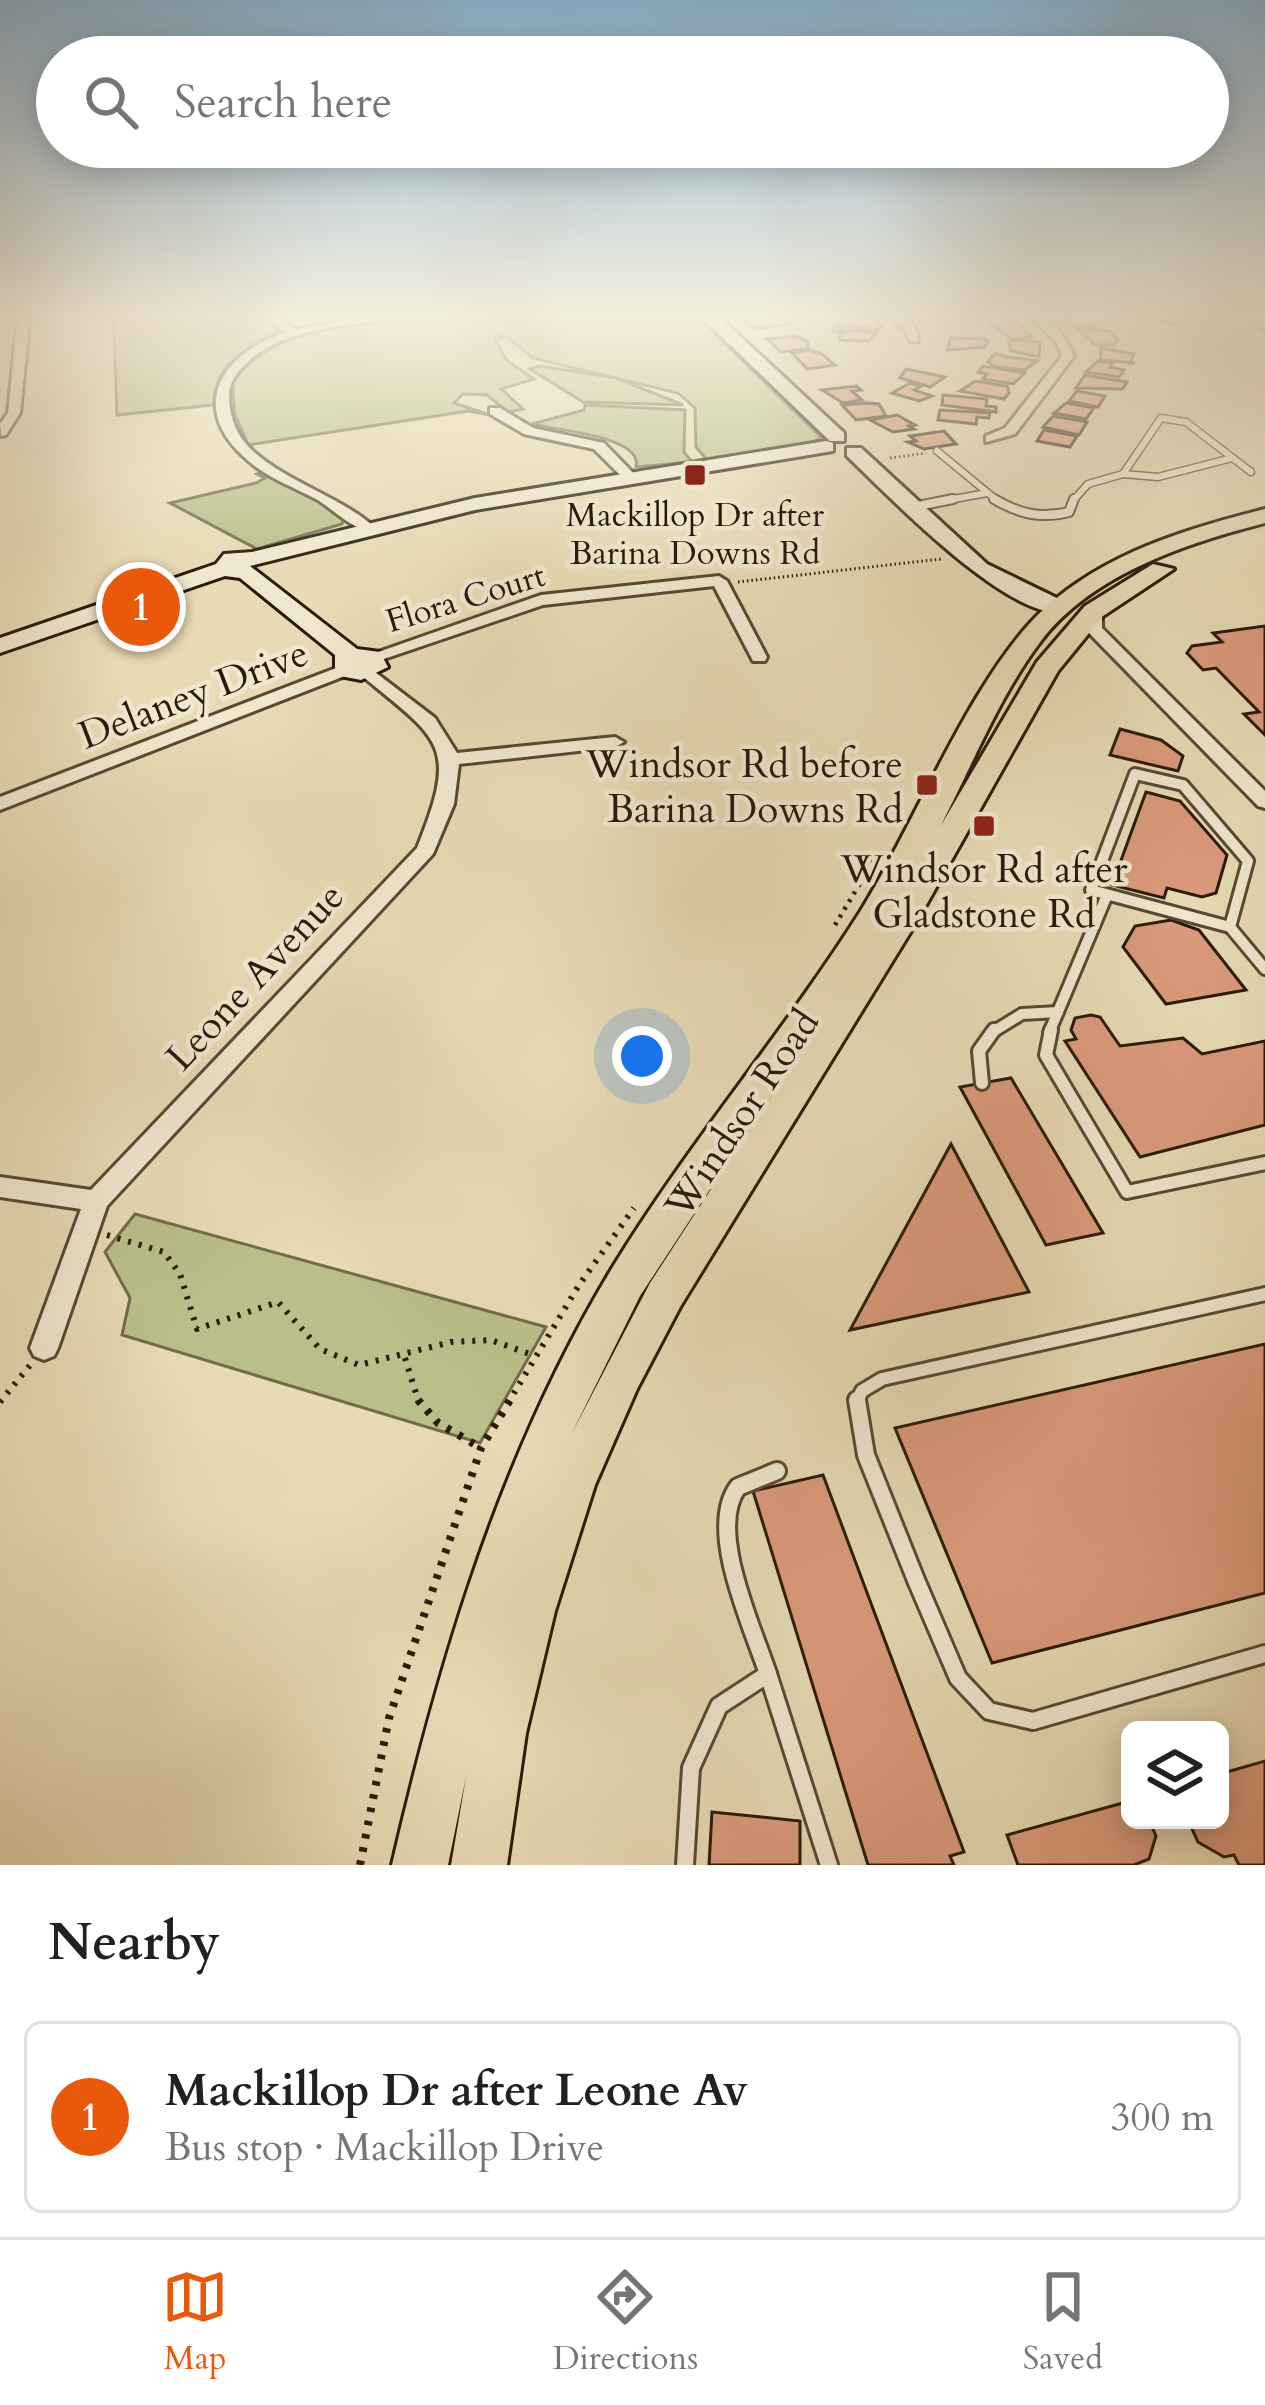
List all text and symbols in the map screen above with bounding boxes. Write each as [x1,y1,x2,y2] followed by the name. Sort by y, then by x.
[36,36,1229,168] search box
[78,69,144,135] icon: search
[174,72,392,133] text: Search here
[682,462,708,488] marker: Mackillop Dr after Barina Downs Rd
[566,493,825,576] place label: Mackillop Dr after Barina Downs Rd
[381,553,551,644] street label: Flora Court
[102,562,180,652] pin: 1
[71,626,316,762] street label: Delaney Drive
[584,738,903,836] place label: Windsor Rd before Barina Downs Rd
[914,772,940,798] marker: Windsor Rd before Barina Downs Rd
[971,813,997,839] marker: Windsor Rd after Gladstone Rd
[839,843,1128,941] place label: Windsor Rd after Gladstone Rd
[154,871,356,1083] street label: Leone Avenue
[652,999,832,1230] street label: Windsor Road
[612,1026,672,1086] your location
[1121,1721,1229,1829] map controls
[1121,1721,1229,1829] button: layers
[48,1908,220,1978] text: Nearby
[165,2060,748,2121] text: Mackillop Dr after Leone Av
[80,2091,100,2144] text: 1
[1111,2091,1214,2144] text: 300 m
[165,2121,604,2174] text: Bus stop · Mackillop Drive
[162,2264,228,2381] tab: Map
[553,2264,698,2381] tab: Directions
[1023,2264,1103,2381] tab: Saved

